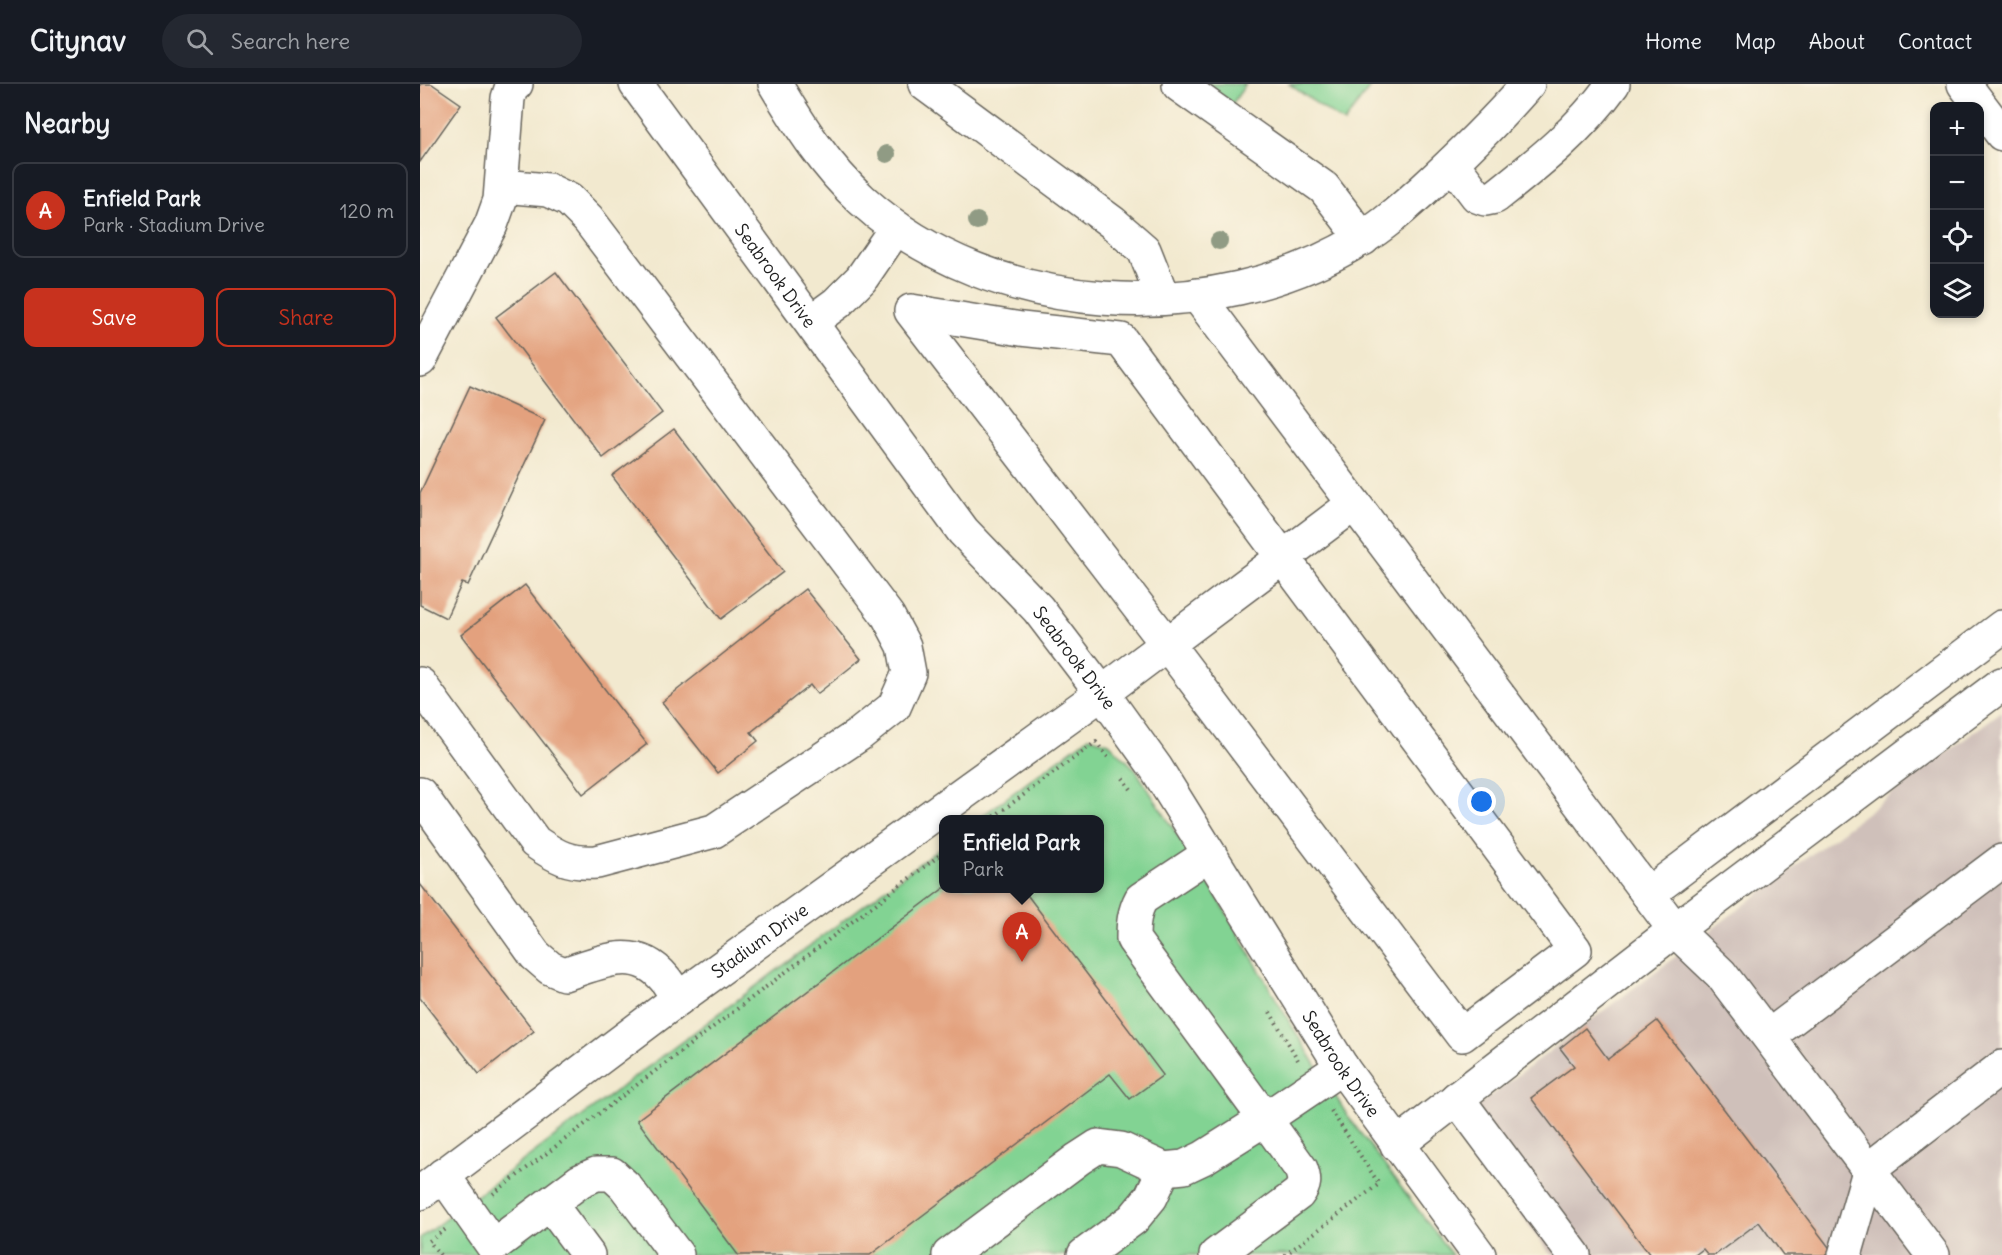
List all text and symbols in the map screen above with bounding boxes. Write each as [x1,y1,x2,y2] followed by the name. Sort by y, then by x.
[162,14,582,68] search box
[30,23,126,59] text: Citynav
[183,25,216,58] icon: search
[231,27,350,55] text: Search here
[1645,28,1702,55] text: Home
[1735,28,1776,55] text: Map
[1809,28,1865,55] text: About
[1898,28,1972,55] text: Contact
[1930,102,1984,318] map controls
[1930,102,1984,156] button: +
[24,107,110,140] text: Nearby
[1930,156,1984,210] button: −
[83,184,201,212] text: Enfield Park
[39,198,52,223] text: A
[340,198,394,223] text: 120 m
[1930,210,1984,264] button: locate
[83,212,265,237] text: Park · Stadium Drive
[730,219,822,332] street label: Seabrook Drive
[1930,264,1984,318] button: layers
[24,288,204,347] button: Save
[216,288,396,347] button: Share
[1028,601,1121,714] street label: Seabrook Drive
[1467,787,1496,816] your location
[939,815,1104,893] popup
[963,828,1080,856] text: Enfield Park
[963,856,1004,881] text: Park
[706,898,812,983] street label: Stadium Drive
[1002,912,1042,962] pin: A
[1298,1006,1386,1121] street label: Seabrook Drive

